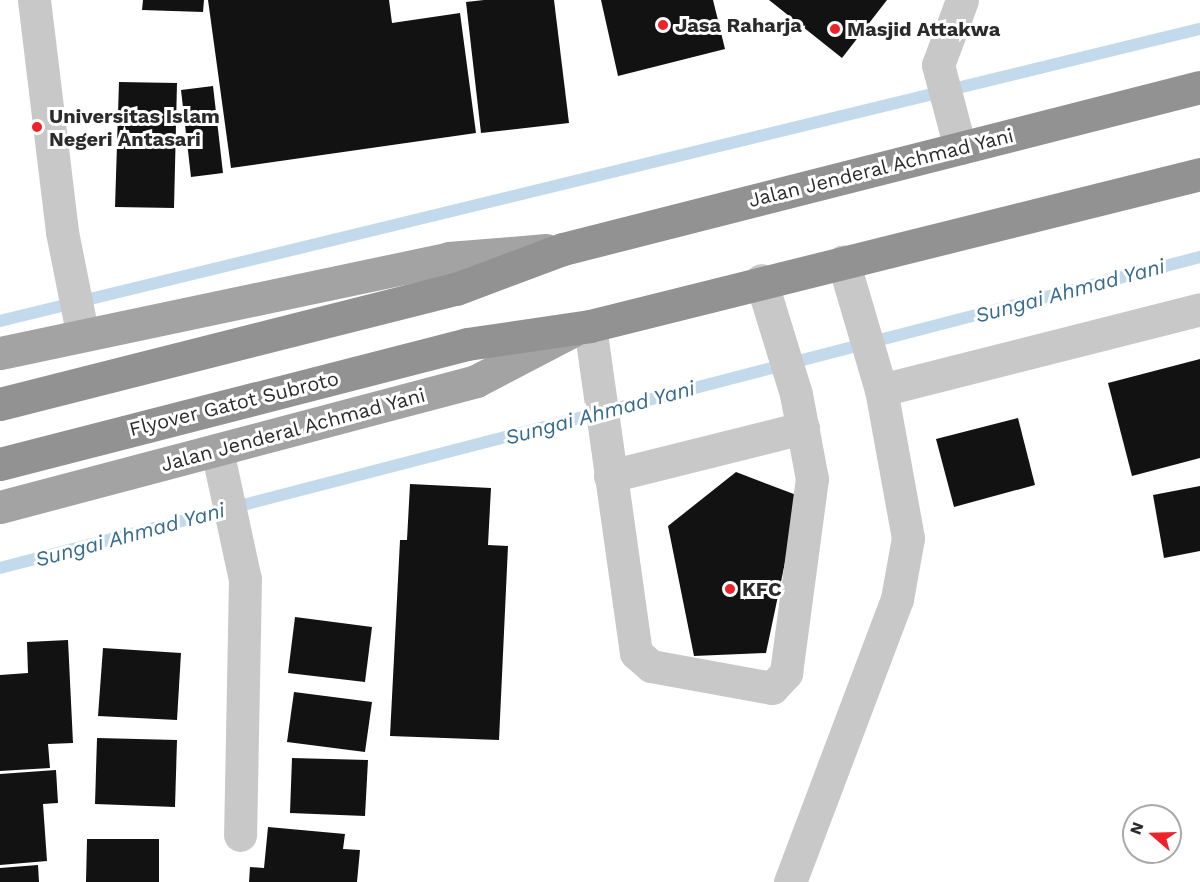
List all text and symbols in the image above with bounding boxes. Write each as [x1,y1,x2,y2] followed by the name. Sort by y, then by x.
[675,13,802,37] place label: Jasa Raharja
[847,17,1001,41] place label: Masjid Attakwa
[656,18,670,32] marker: Jasa Raharja
[828,22,842,36] marker: Masjid Attakwa
[49,104,220,151] place label: Universitas Islam Negeri Antasari
[30,120,44,134] marker: Universitas Islam Negeri Antasari
[745,123,1017,213] street label: Jalan Jenderal Achmad Yani
[972,253,1168,329] water label: Sungai Ahmad Yani
[127,366,341,442] street label: Flyover Gatot Subroto
[502,375,698,451] water label: Sungai Ahmad Yani
[157,383,429,477] street label: Jalan Jenderal Achmad Yani
[32,497,228,573] water label: Sungai Ahmad Yani
[742,577,782,601] place label: KFC
[723,582,737,596] marker: KFC
[1122,804,1182,864] north arrow
[1126,820,1147,837] text: N

